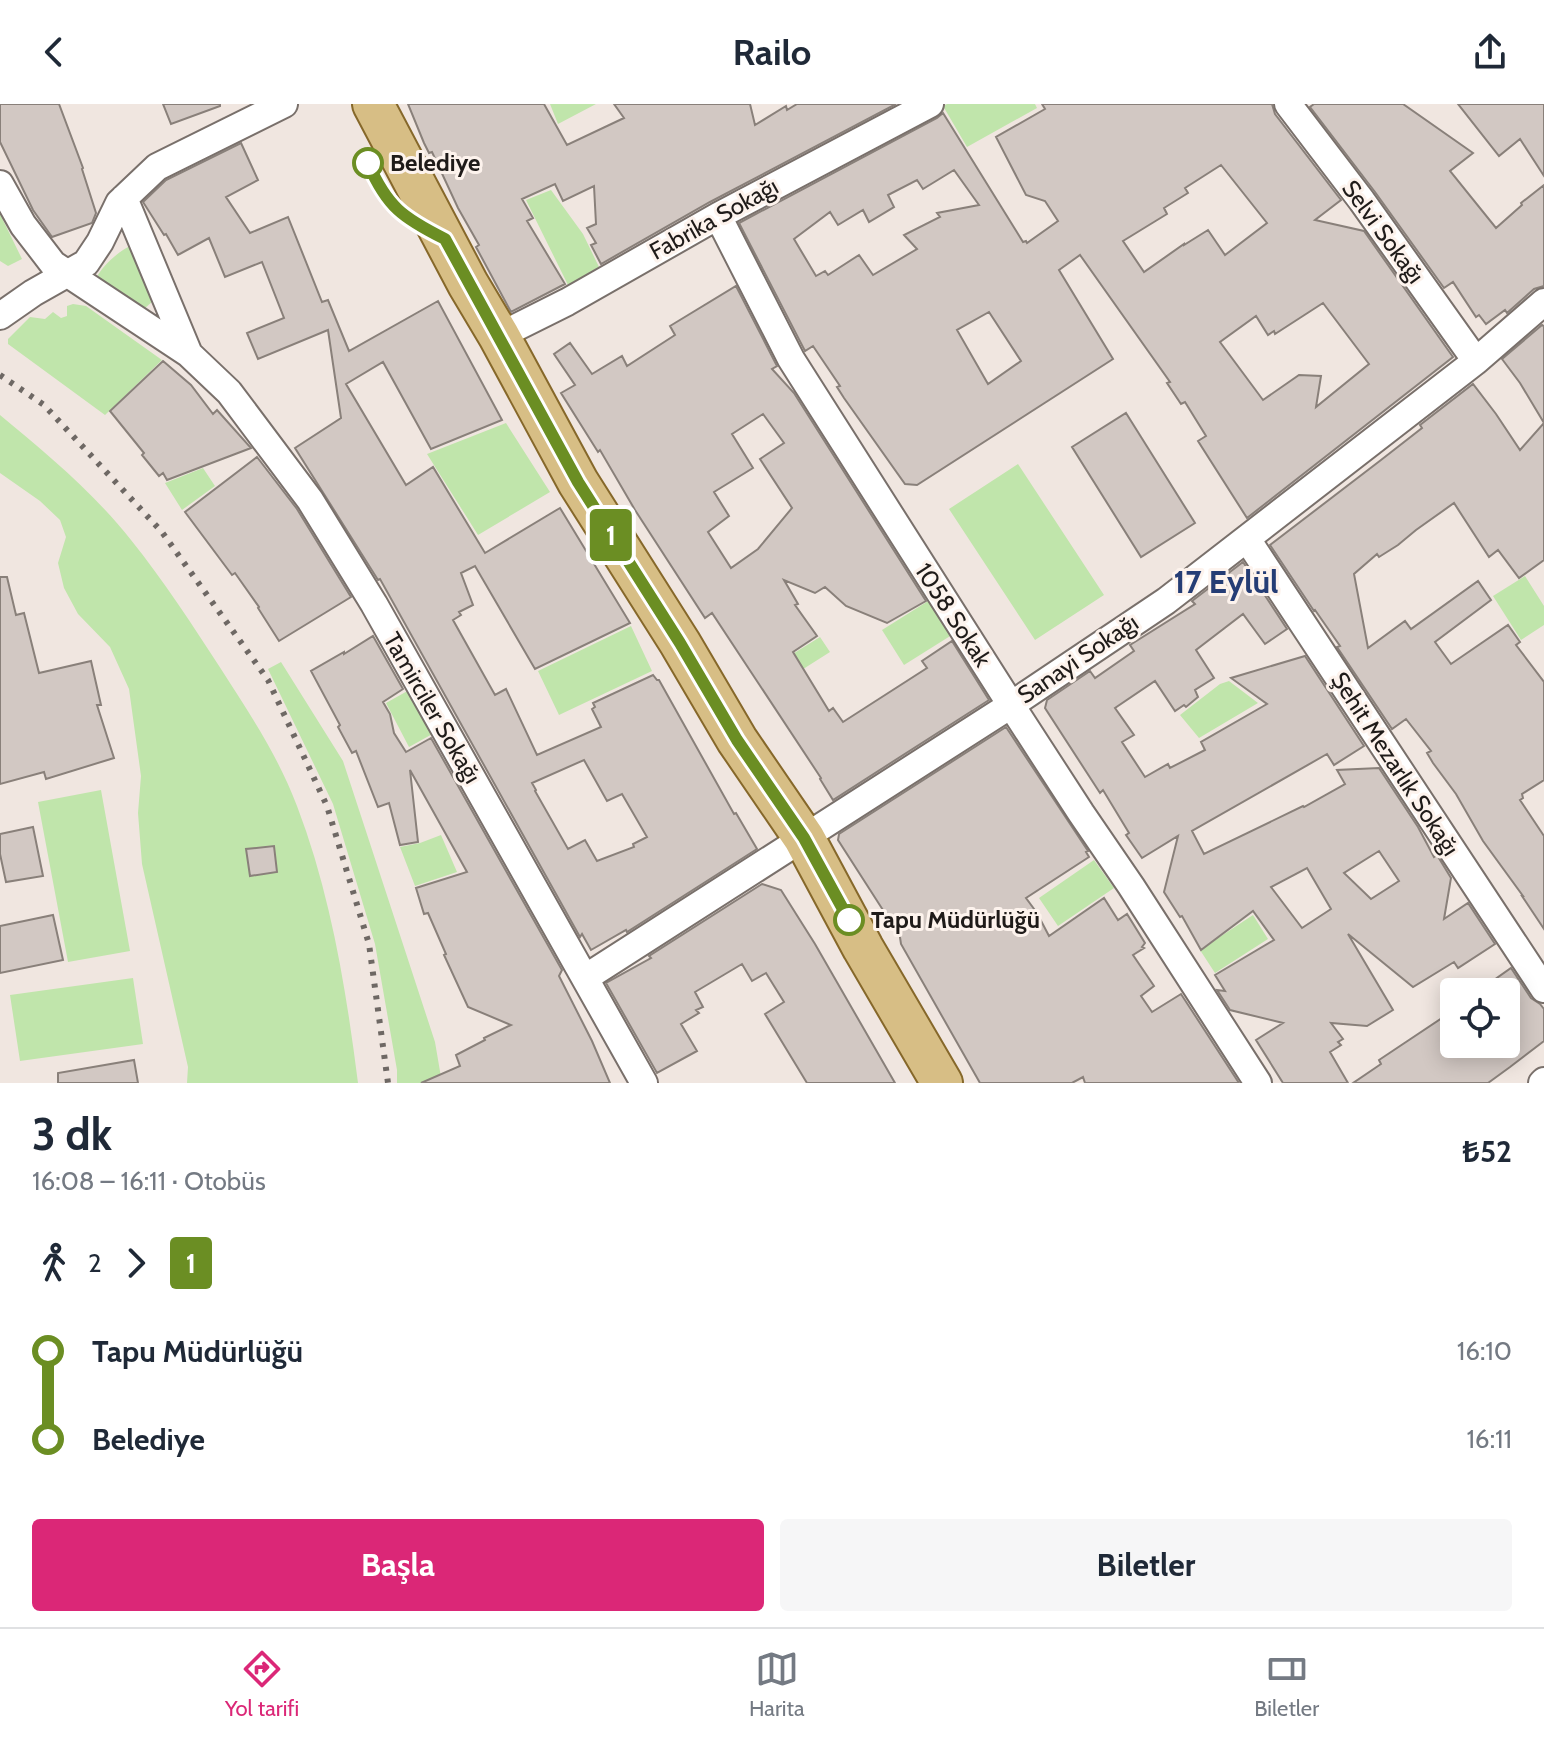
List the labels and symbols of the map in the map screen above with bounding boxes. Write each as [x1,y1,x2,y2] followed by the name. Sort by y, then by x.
[353,148,383,178] marker: Belediye
[390,148,480,177] place label: Belediye
[644,171,783,266] street label: Fabrika Sokağı
[1336,174,1431,289] street label: Selvi Sokağı
[585,509,637,561] line badge: 1
[909,558,998,672] street label: 1058 Sokak
[1173,562,1279,601] district label: 17 Eylül
[1012,608,1143,709] street label: Sanayi Sokağı
[378,627,487,788] street label: Tamirciler Sokağı
[1325,666,1466,861] street label: Şehit Mezarlık Sokağı
[834,905,864,935] marker: Tapu Müdürlüğü
[871,905,1040,934] place label: Tapu Müdürlüğü

